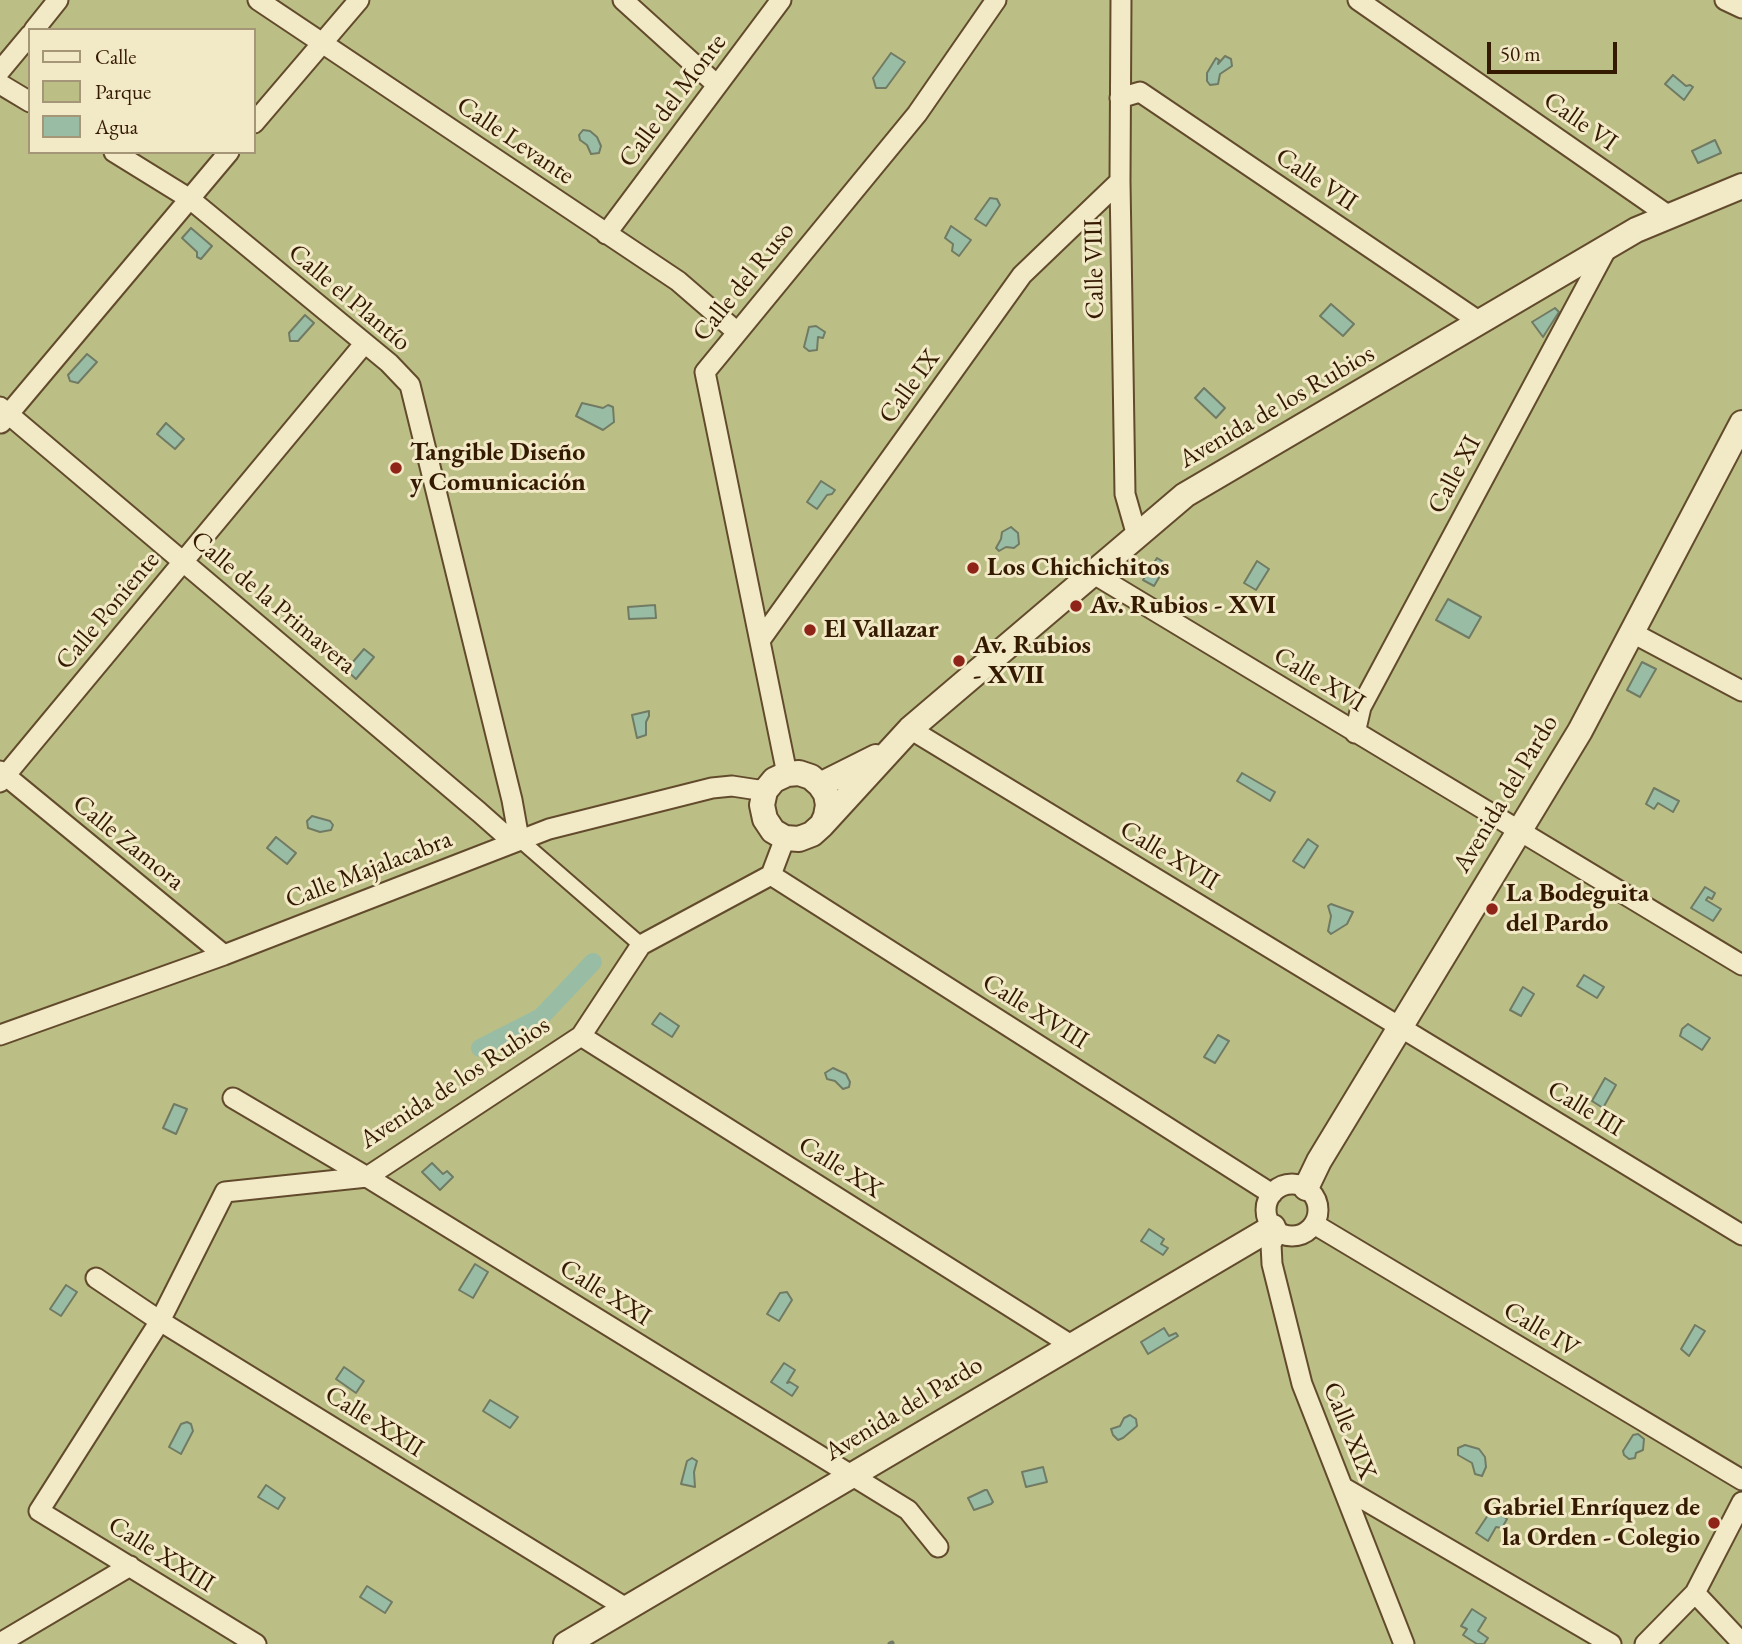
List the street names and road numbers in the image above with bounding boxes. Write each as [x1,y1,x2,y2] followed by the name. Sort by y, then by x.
[613,28,733,174] street label: Calle del Monte
[1537,85,1623,159] street label: Calle VI
[450,90,580,192] street label: Calle Levante
[1269,141,1363,219] street label: Calle VII
[686,216,802,348] street label: Calle del Ruso
[1079,218,1111,320] street label: Calle VIII
[281,238,417,358] street label: Calle el Plantío
[1174,338,1380,476] street label: Avenida de los Rubios
[873,344,947,430] street label: Calle IX
[1422,431,1488,519] street label: Calle XI
[184,525,362,681] street label: Calle de la Primavera
[49,545,167,677] street label: Calle Poniente
[1268,641,1370,719] street label: Calle XVI
[1447,709,1565,879] street label: Avenida del Pardo
[66,788,190,898] street label: Calle Zamora
[1114,814,1224,898] street label: Calle XVII
[281,824,457,916] street label: Calle Majalacabra
[976,967,1094,1057] street label: Calle XVIII
[354,1010,556,1156] street label: Avenida de los Rubios
[1541,1074,1629,1144] street label: Calle III
[792,1130,888,1206] street label: Calle XX
[553,1253,657,1333] street label: Calle XXI
[1497,1295,1585,1365] street label: Calle IV
[819,1350,989,1468] street label: Avenida del Pardo
[1315,1378,1383,1484] street label: Calle XIX
[319,1379,429,1465] street label: Calle XXII
[102,1510,220,1600] street label: Calle XXIII

